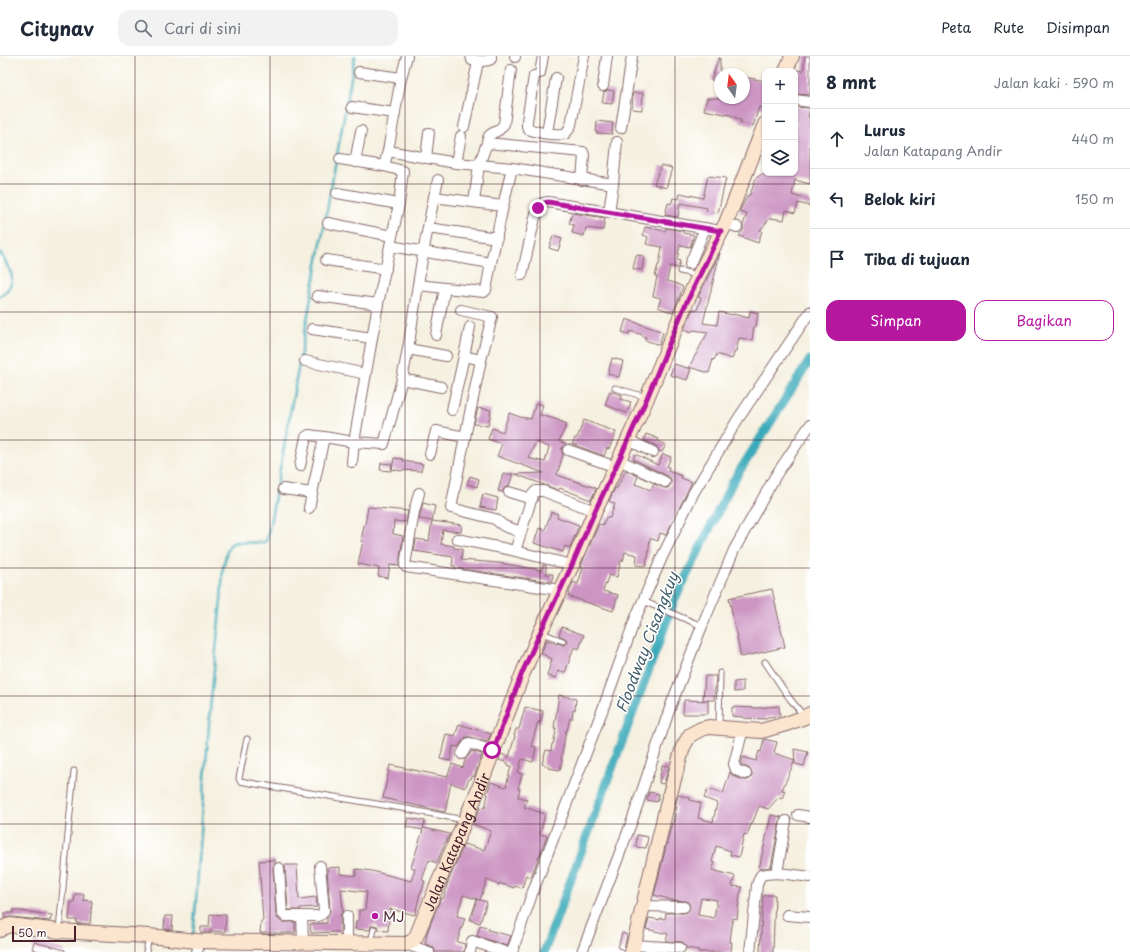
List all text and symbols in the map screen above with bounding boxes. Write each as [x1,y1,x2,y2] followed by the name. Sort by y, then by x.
[118,10,398,46] search box
[20,14,94,42] text: Citynav
[164,16,241,39] text: Cari di sini
[132,17,154,39] icon: search
[941,17,971,38] text: Peta
[993,17,1024,38] text: Rute
[1046,17,1110,38] text: Disimpan
[714,68,750,104] north arrow
[762,68,798,176] map controls
[762,68,798,104] button: +
[826,69,877,95] text: 8 mnt
[994,73,1114,92] text: Jalan kaki · 590 m
[762,104,798,140] button: −
[864,118,905,141] text: Lurus
[826,128,848,150] icon: ahead
[1071,129,1114,148] text: 440 m
[762,140,798,176] button: layers
[864,141,1002,160] text: Jalan Katapang Andir
[864,187,935,210] text: Belok kiri
[826,188,848,210] icon: left
[1075,189,1114,208] text: 150 m
[529,199,547,217] route end
[864,247,970,270] text: Tiba di tujuan
[826,248,848,270] icon: arrive
[826,300,966,341] button: Simpan
[974,300,1114,341] button: Bagikan
[609,567,684,716] water label: Floodway Cisangkuy
[483,741,501,759] route start
[417,769,495,914] street label: Jalan Katapang Andir
[383,906,405,927] place label: MJ
[370,911,380,921] marker: MJ
[12,924,76,943] scale bar
[18,924,47,941] text: 50 m

